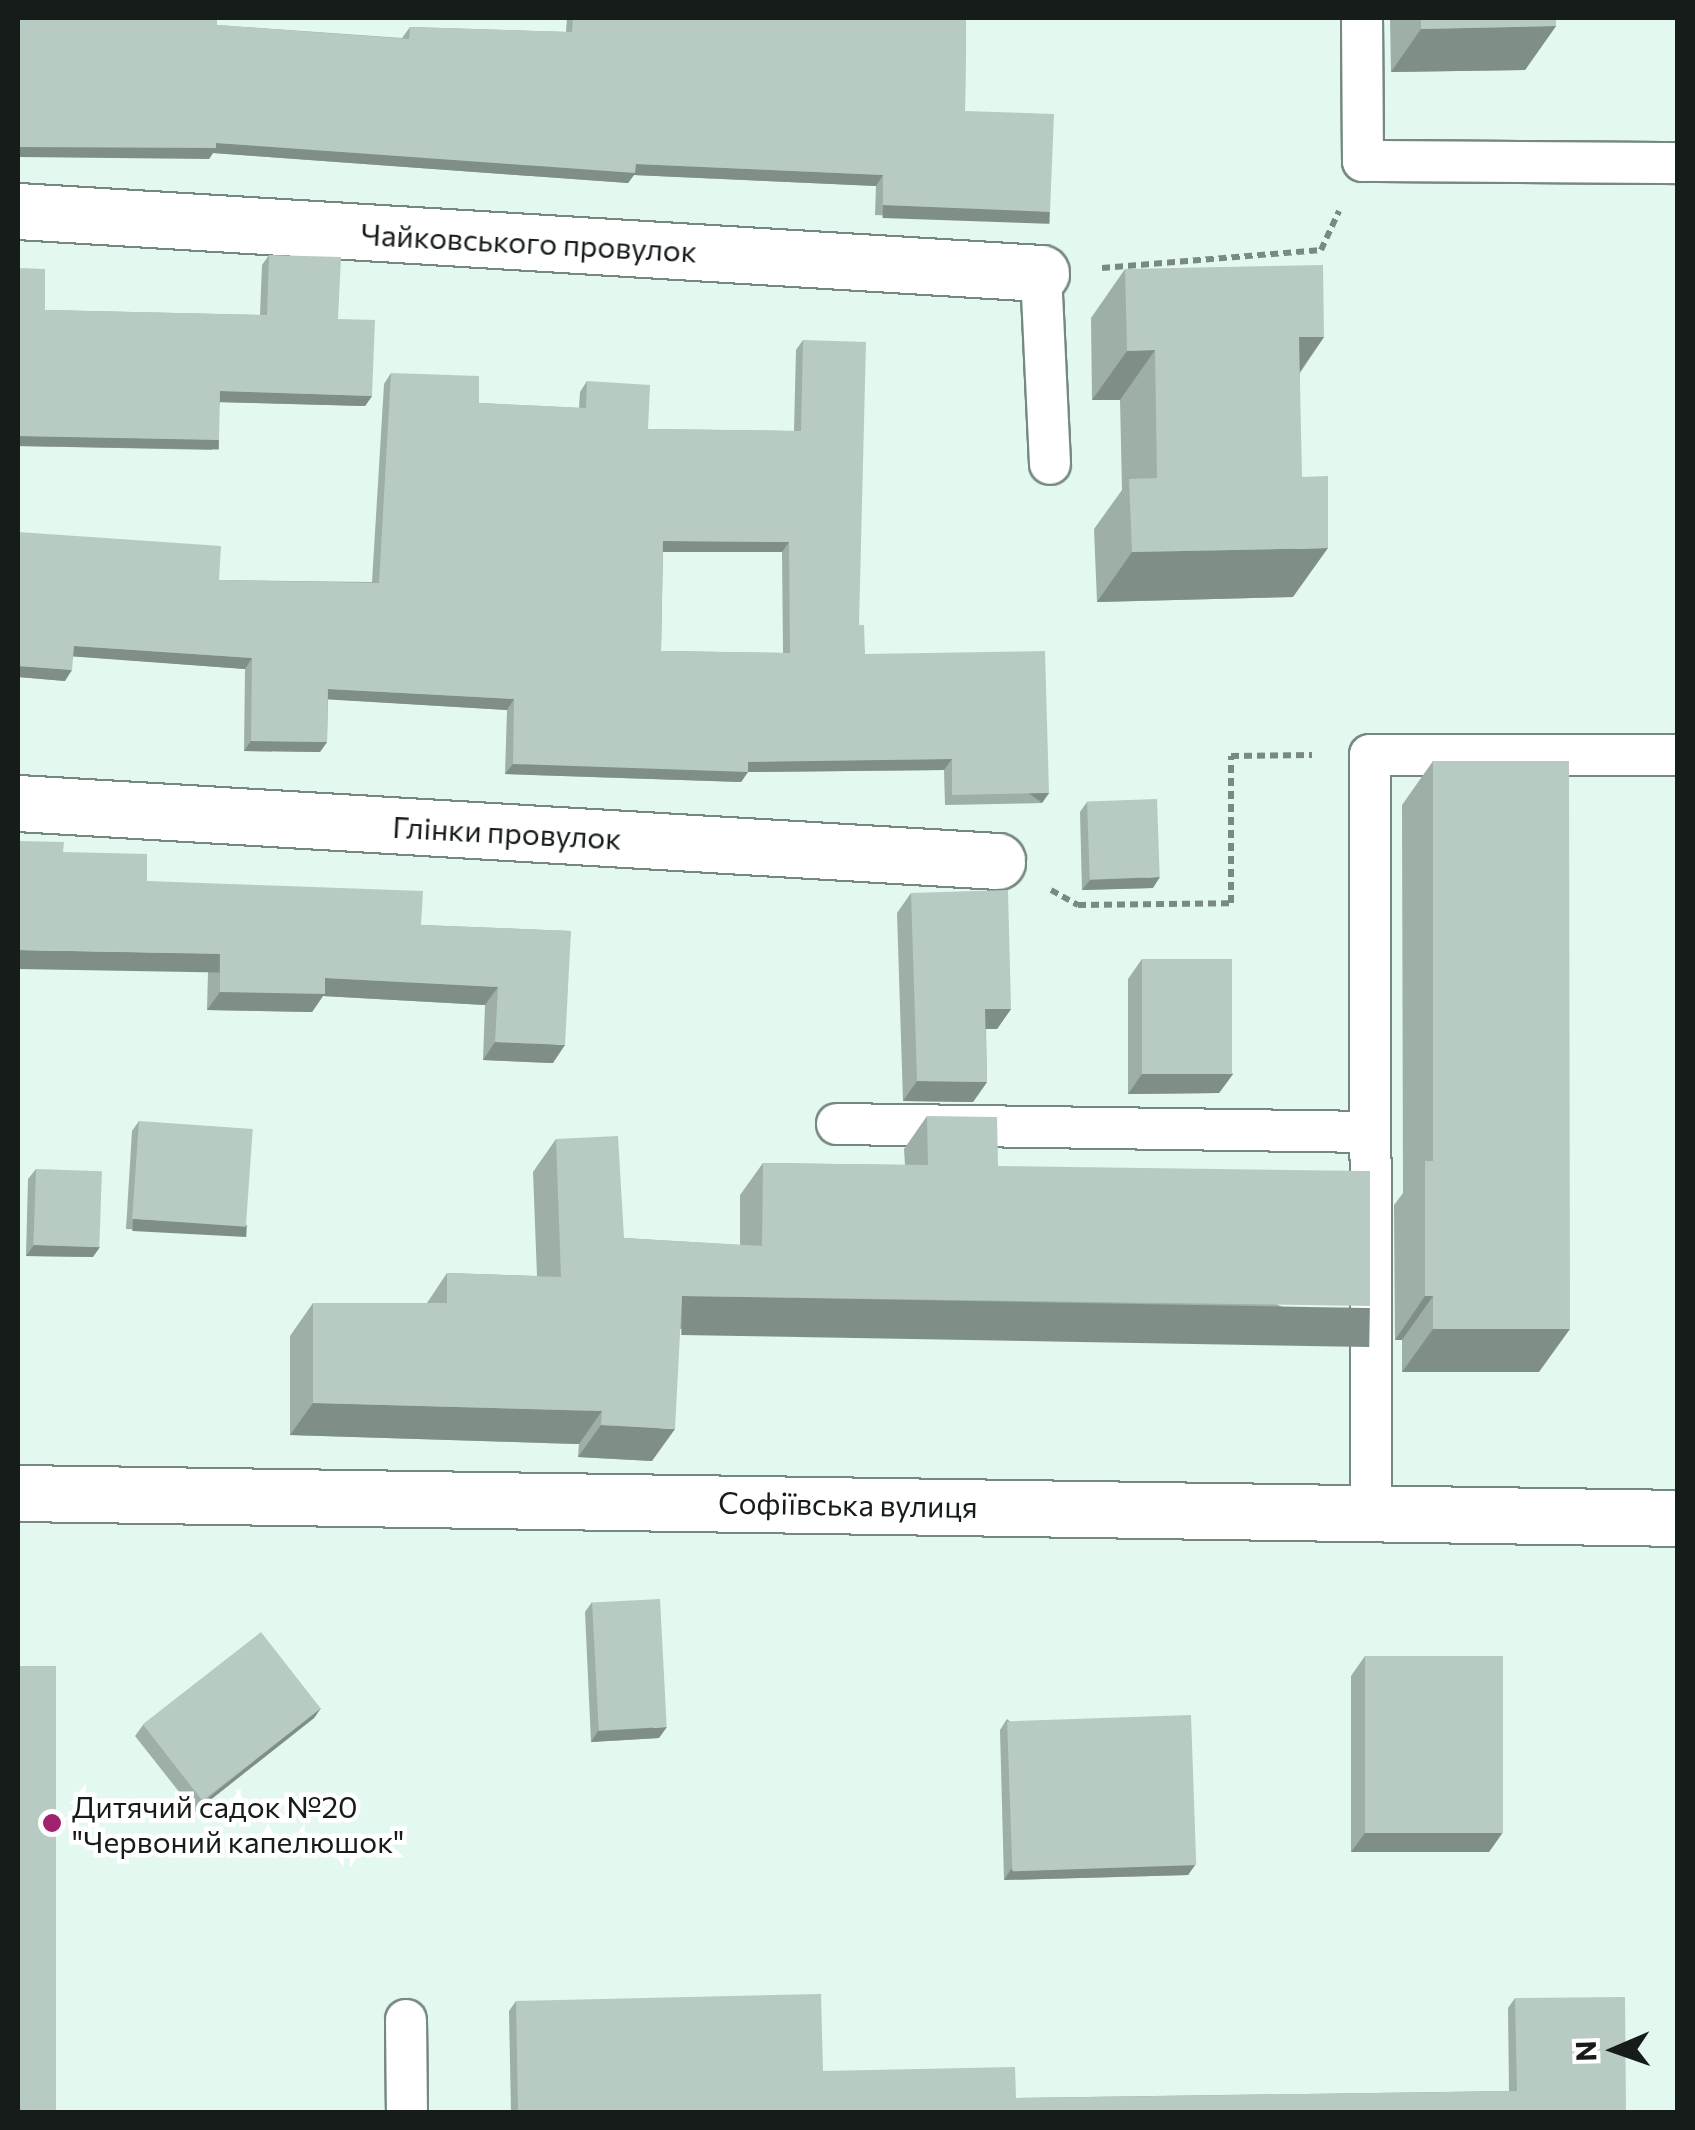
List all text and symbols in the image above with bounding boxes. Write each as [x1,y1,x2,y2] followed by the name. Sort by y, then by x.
[360,215,698,269] street label: Чайковського провулок
[392,808,622,856] street label: Глінки провулок
[718,1484,978,1524] street label: Софіївська вулиця
[72,1788,404,1858] place label: Дитячий садок №20 "Червоний капелюшок"
[41,1812,63,1834] marker: Дитячий садок №20 "Червоний капелюшок"
[1565,2000,1665,2100] north arrow
[1568,2040,1602,2062] text: N

